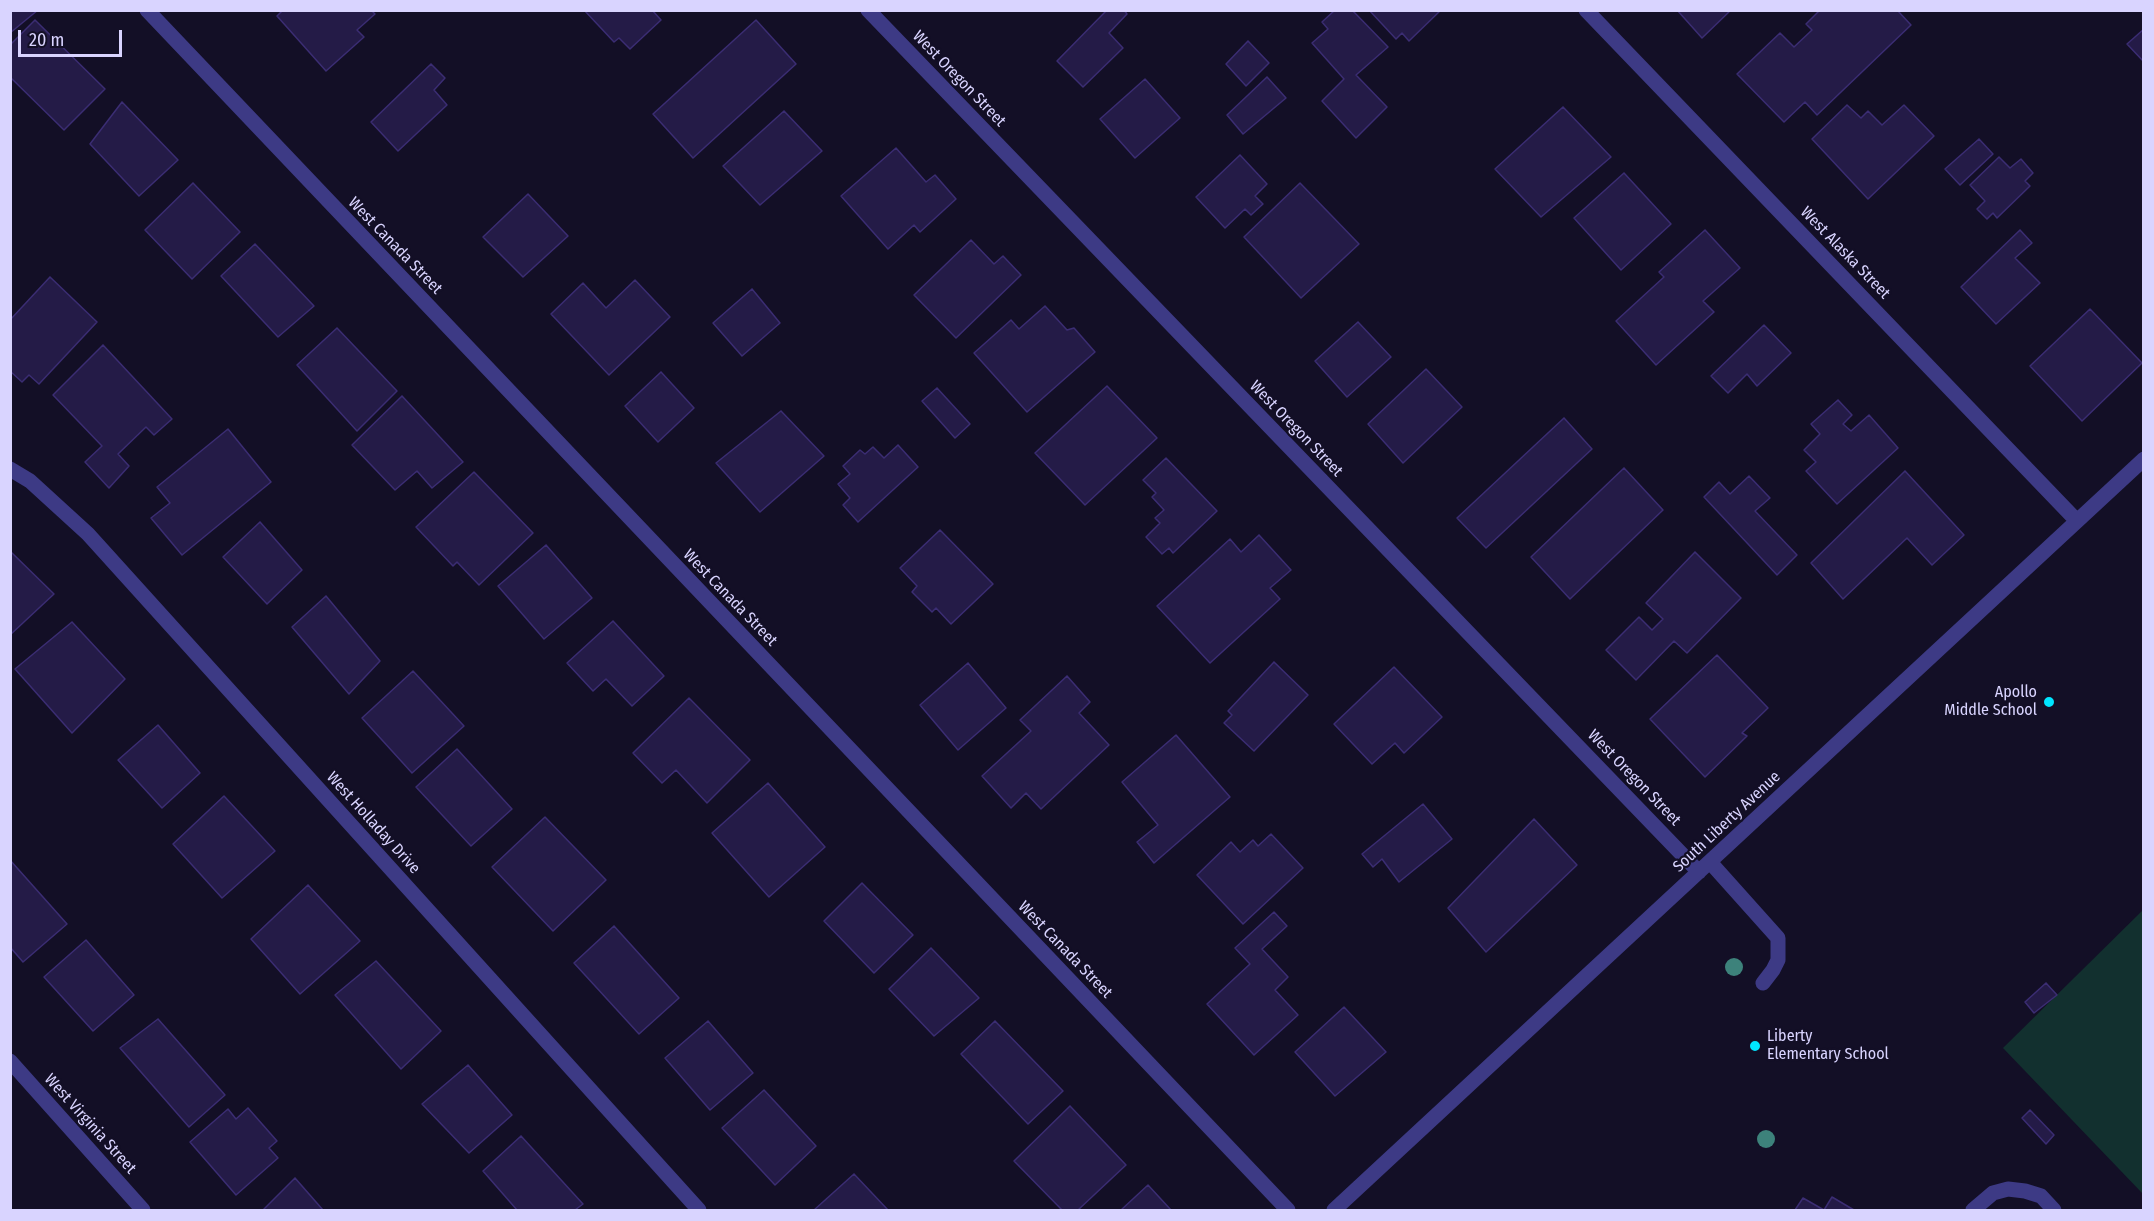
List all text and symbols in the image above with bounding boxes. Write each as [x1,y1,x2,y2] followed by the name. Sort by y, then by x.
[21,18,124,56] scale bar
[908,27,1010,131] street label: West Oregon Street
[29,29,64,51] text: 20 m
[344,194,446,298] street label: West Canada Street
[1796,203,1894,303] street label: West Alaska Street
[1245,377,1347,481] street label: West Oregon Street
[679,546,781,650] street label: West Canada Street
[1944,683,2037,721] place label: Apollo Middle School
[2042,695,2056,709] marker: Apollo Middle School
[1583,726,1685,830] street label: West Oregon Street
[1669,767,1785,877] street label: South Liberty Avenue
[322,768,424,878] street label: West Holladay Drive
[1014,898,1116,1002] street label: West Canada Street
[1767,1027,1889,1065] place label: Liberty Elementary School
[1748,1039,1762,1053] marker: Liberty Elementary School
[40,1070,140,1178] street label: West Virginia Street

